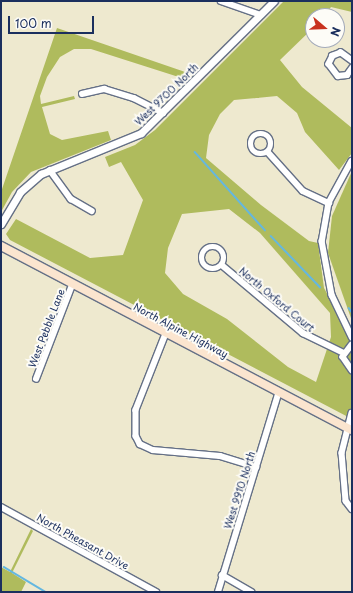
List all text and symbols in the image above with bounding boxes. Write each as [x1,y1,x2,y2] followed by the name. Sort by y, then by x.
[10,8,96,34] scale bar
[305,8,345,48] north arrow
[15,14,52,32] text: 100 m
[326,25,345,39] text: N
[132,61,200,127] street label: West 9700 North
[237,264,317,334] street label: North Oxford Court
[25,287,67,369] street label: West Pebble Lane
[131,300,231,360] street label: North Alpine Highway
[221,449,257,531] street label: West 9910 North
[35,511,131,571] street label: North Pheasant Drive

